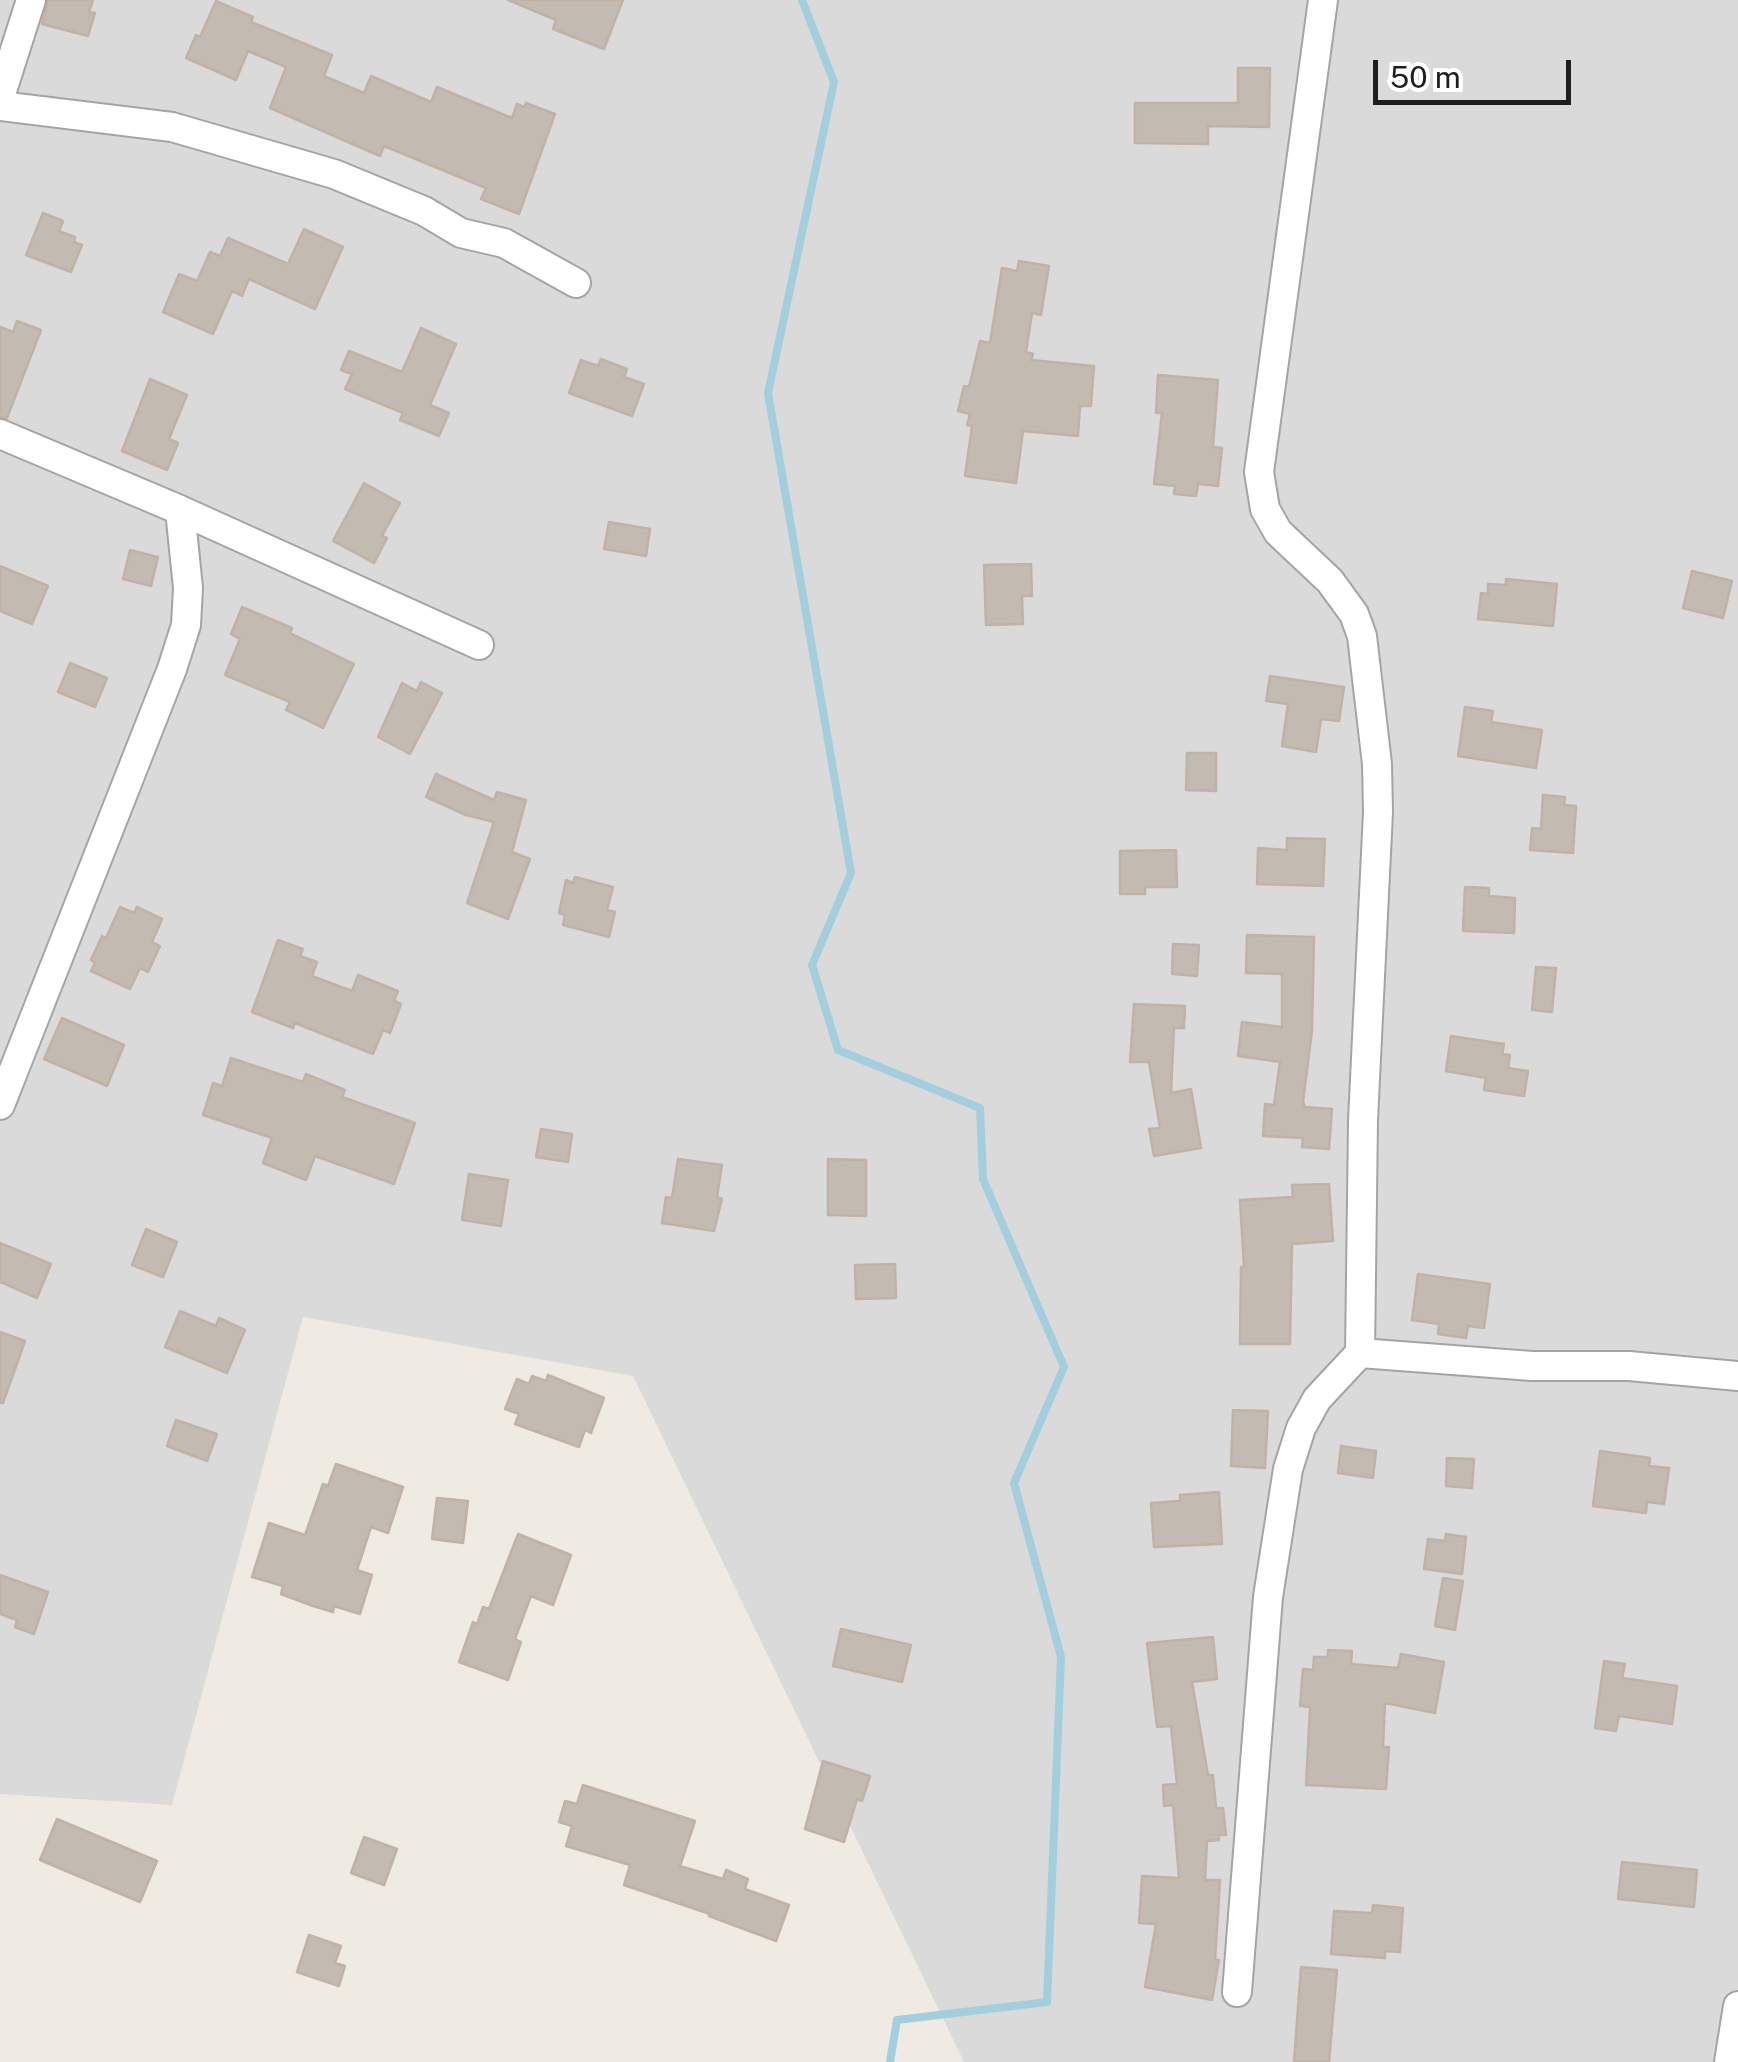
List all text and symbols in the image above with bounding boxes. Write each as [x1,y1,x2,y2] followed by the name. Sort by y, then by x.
[1378,40,1576,102] scale bar
[1390,59,1461,95] text: 50 m

